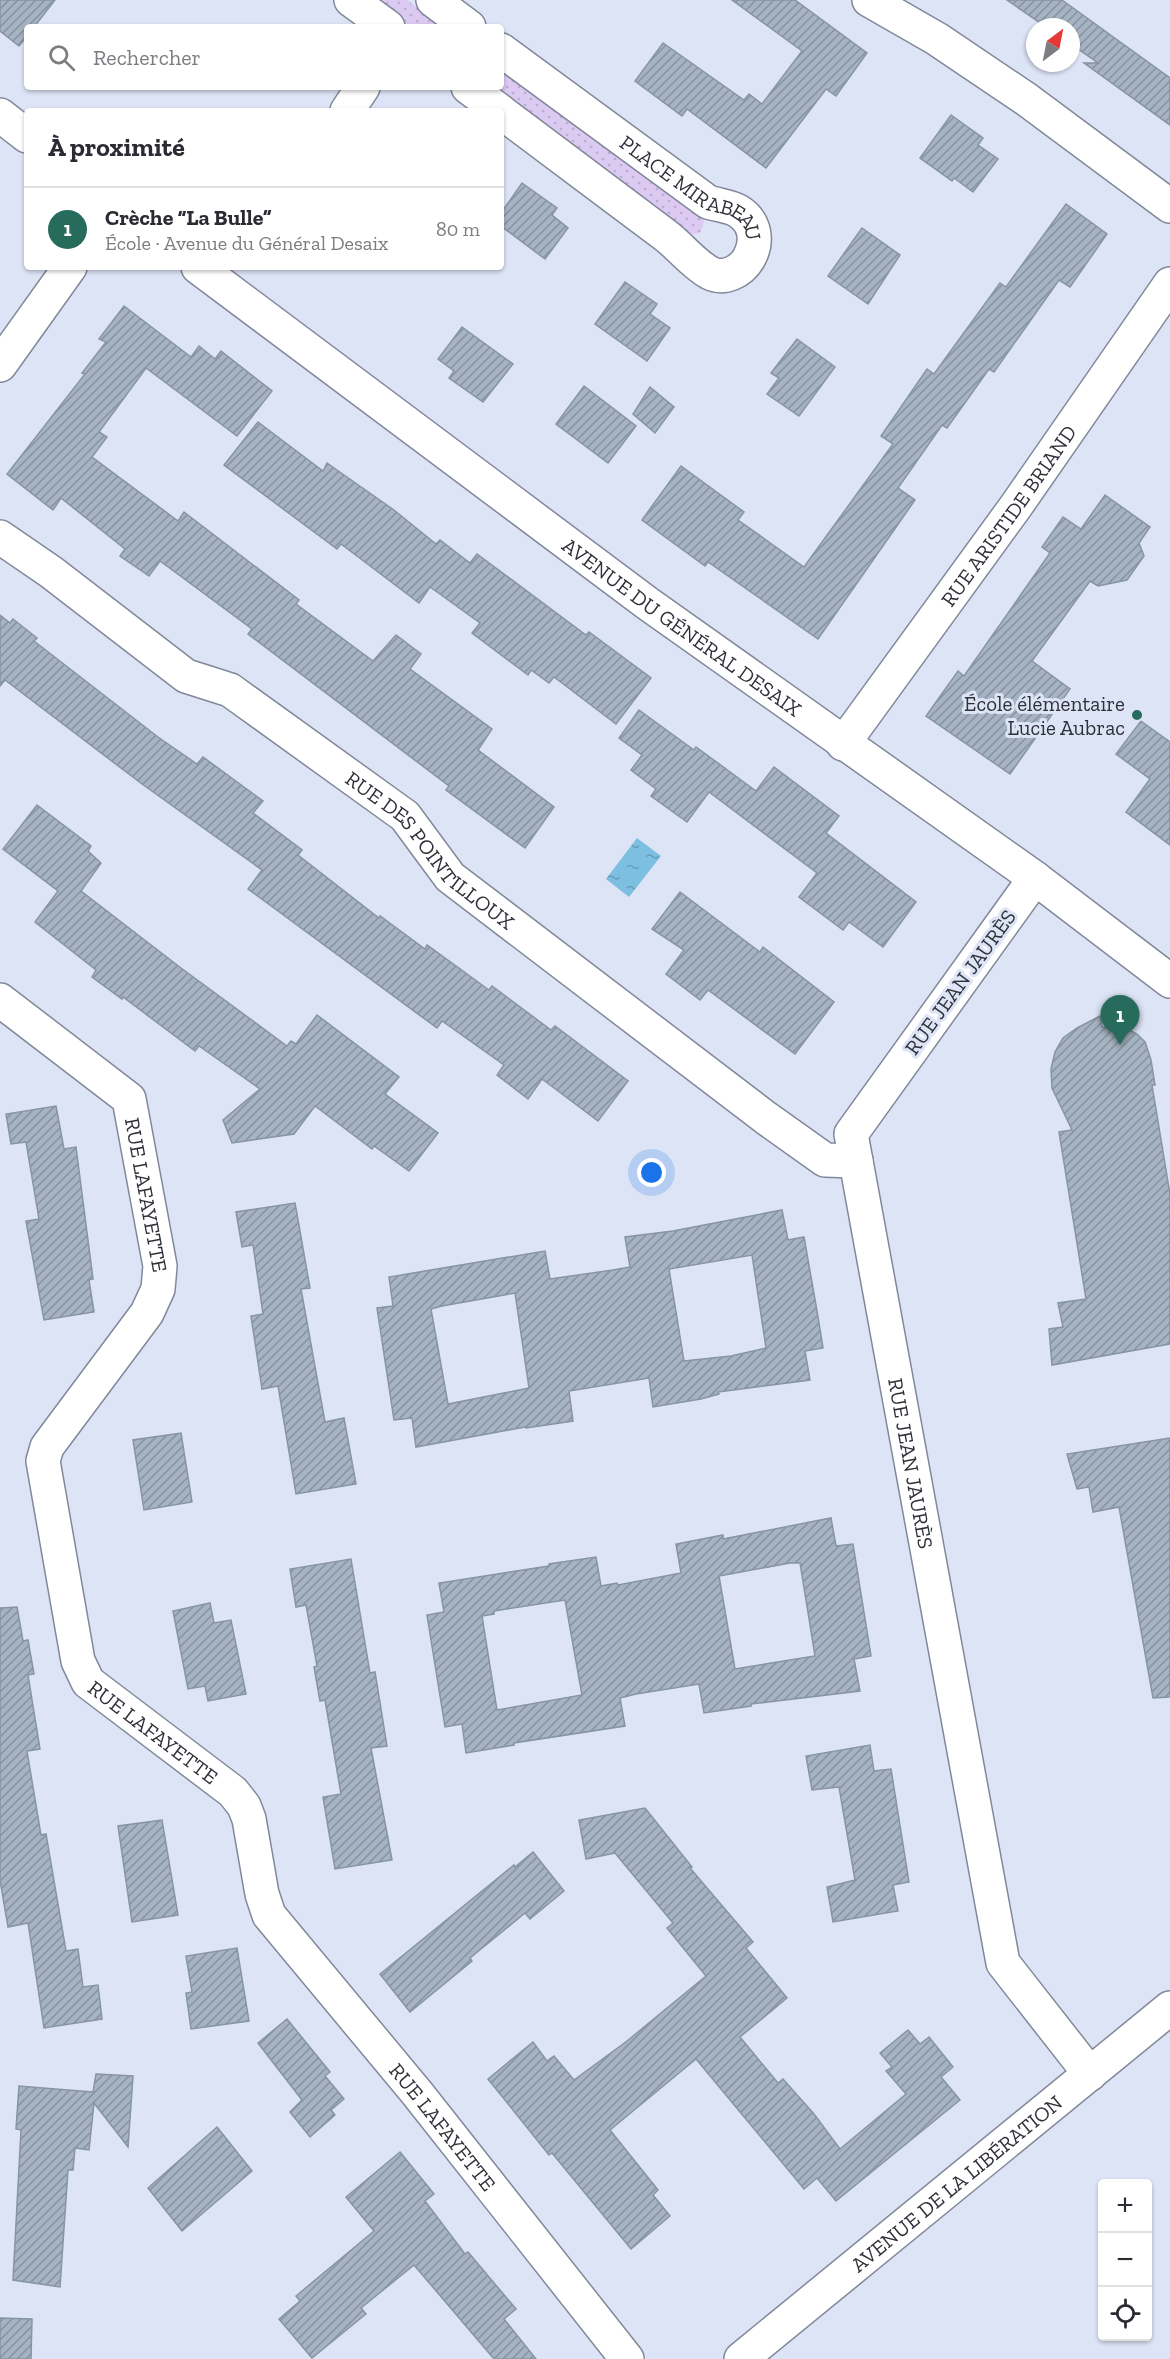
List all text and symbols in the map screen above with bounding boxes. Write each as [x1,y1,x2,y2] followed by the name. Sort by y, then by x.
[1026,18,1080,72] north arrow
[24,24,504,90] search box
[45,41,78,74] icon: search
[93,44,201,71] text: Rechercher
[615,129,767,242] street label: PLACE MIRABEAU
[48,131,185,163] text: À proximité
[105,204,272,231] text: Crèche “La Bulle”
[63,217,72,241] text: 1
[436,217,480,241] text: 80 m
[105,231,388,255] text: École · Avenue du Général Desaix
[935,420,1081,611] street label: RUE ARISTIDE BRIAND
[558,532,807,722] street label: AVENUE DU GÉNÉRAL DESAIX
[964,691,1125,740] place label: École élémentaire Lucie Aubrac
[1130,708,1144,722] marker: École élémentaire Lucie Aubrac
[341,765,520,935] street label: RUE DES POINTILLOUX
[899,905,1021,1059] street label: RUE JEAN JAURÈS
[1100,996,1140,1045] pin: 1
[120,1116,173,1274] street label: RUE LAFAYETTE
[637,1158,666,1187] your location
[883,1376,939,1551] street label: RUE JEAN JAURÈS
[83,1674,223,1789] street label: RUE LAFAYETTE
[385,2058,502,2195] street label: RUE LAFAYETTE
[845,2089,1067,2277] street label: AVENUE DE LA LIBÉRATION
[1098,2179,1152,2341] map controls
[1098,2179,1152,2233] button: +
[1098,2233,1152,2287] button: −
[1098,2287,1152,2341] button: locate

